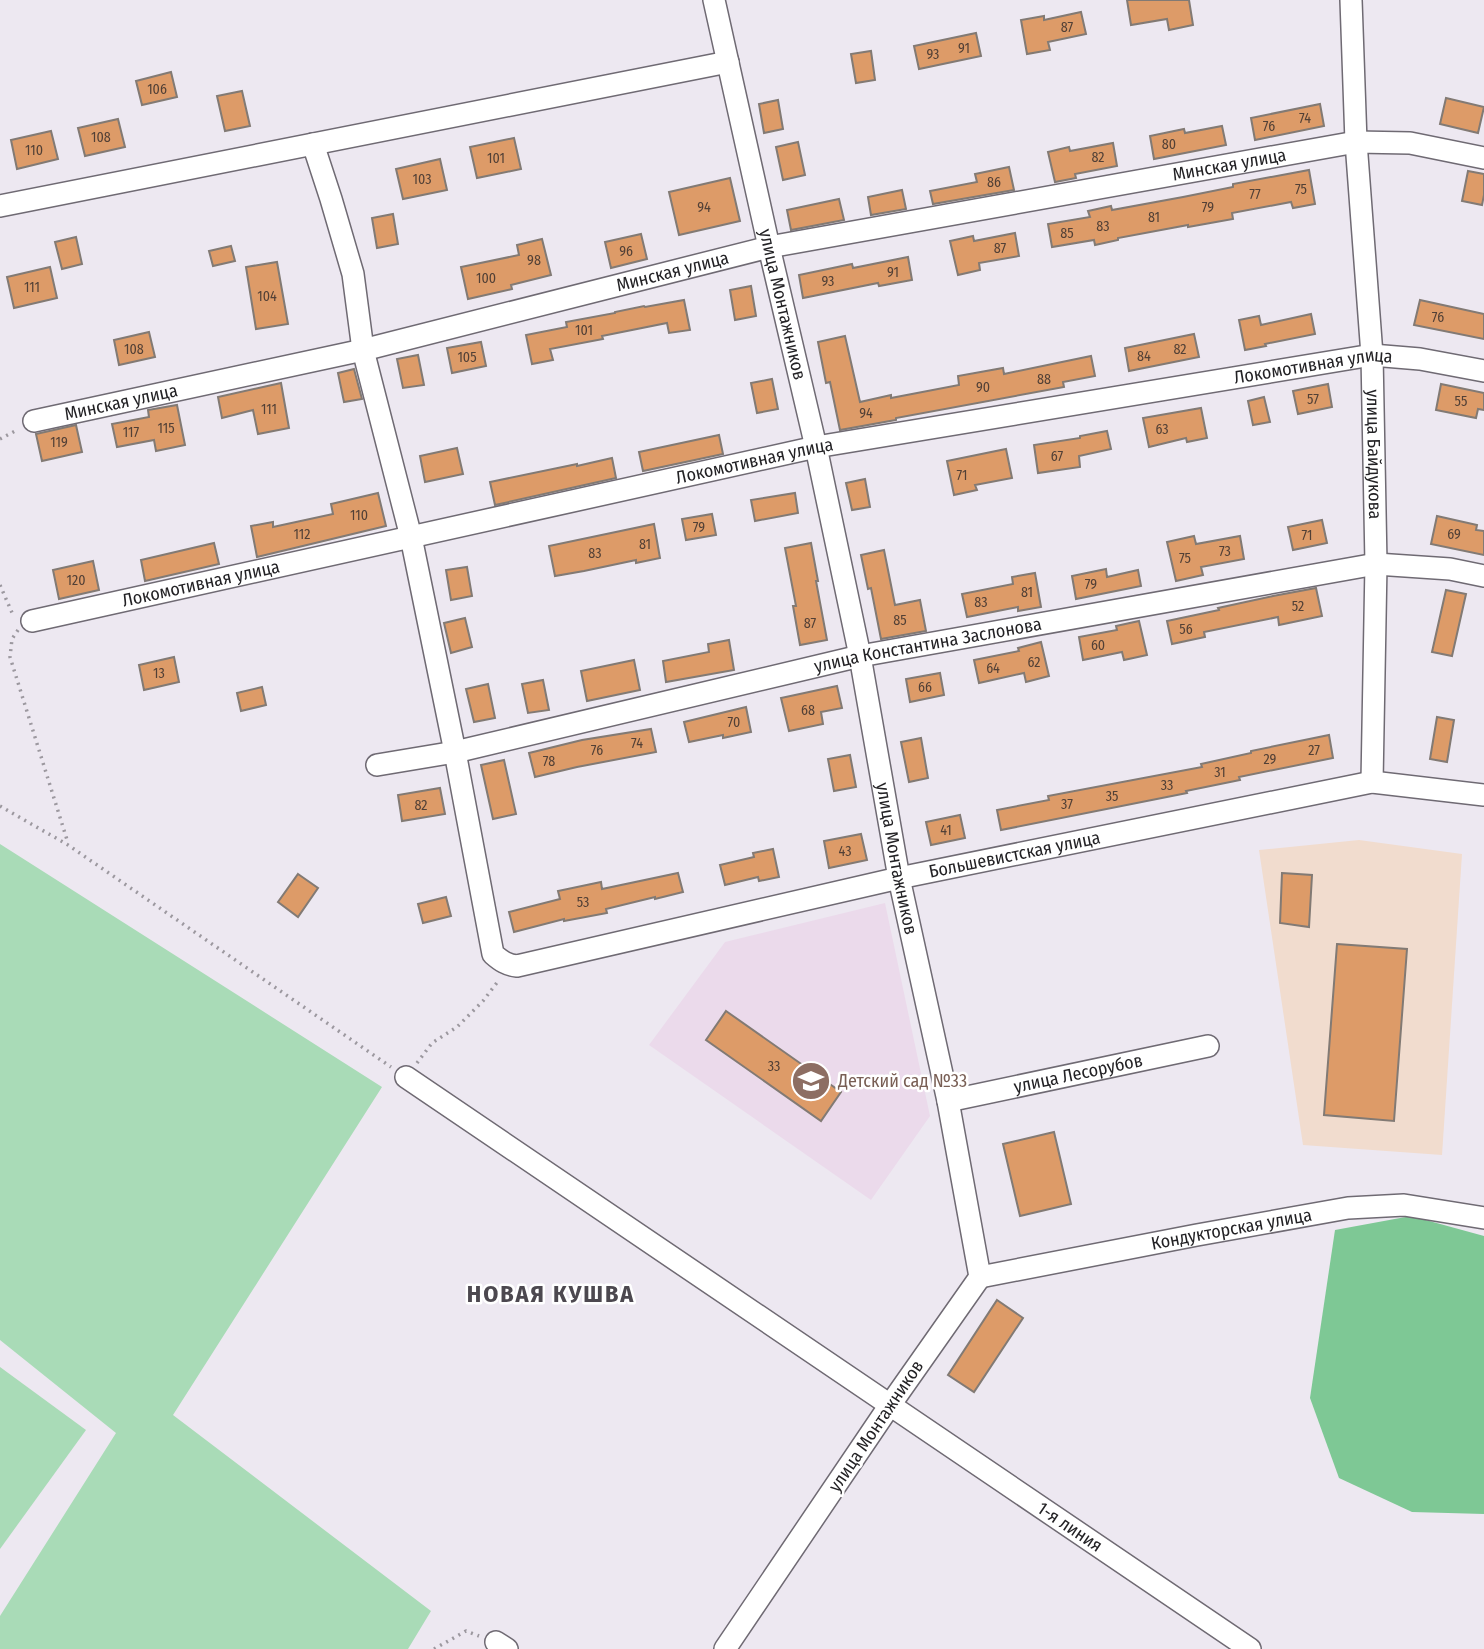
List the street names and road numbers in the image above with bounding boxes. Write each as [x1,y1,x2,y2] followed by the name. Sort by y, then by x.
[1171,144,1288,186] street label: Минская улица
[754,227,811,382] street label: улица Монтажников
[614,247,731,296] street label: Минская улица
[1232,344,1394,389] street label: Локомотивная улица
[62,379,180,425] street label: Минская улица
[1362,389,1386,520] street label: улица Байдукова
[674,433,835,489] street label: Локомотивная улица
[120,555,282,612] street label: Локомотивная улица
[812,613,1043,677] street label: улица Константина Заслонова
[871,781,922,937] street label: улица Монтажников
[927,826,1102,883] street label: Большевистская улица
[1012,1049,1145,1098] street label: улица Лесорубов
[1149,1204,1314,1255] street label: Кондукторская улица
[824,1356,928,1496] street label: улица Монтажников
[1033,1497,1107,1557] street label: 1-я линия

